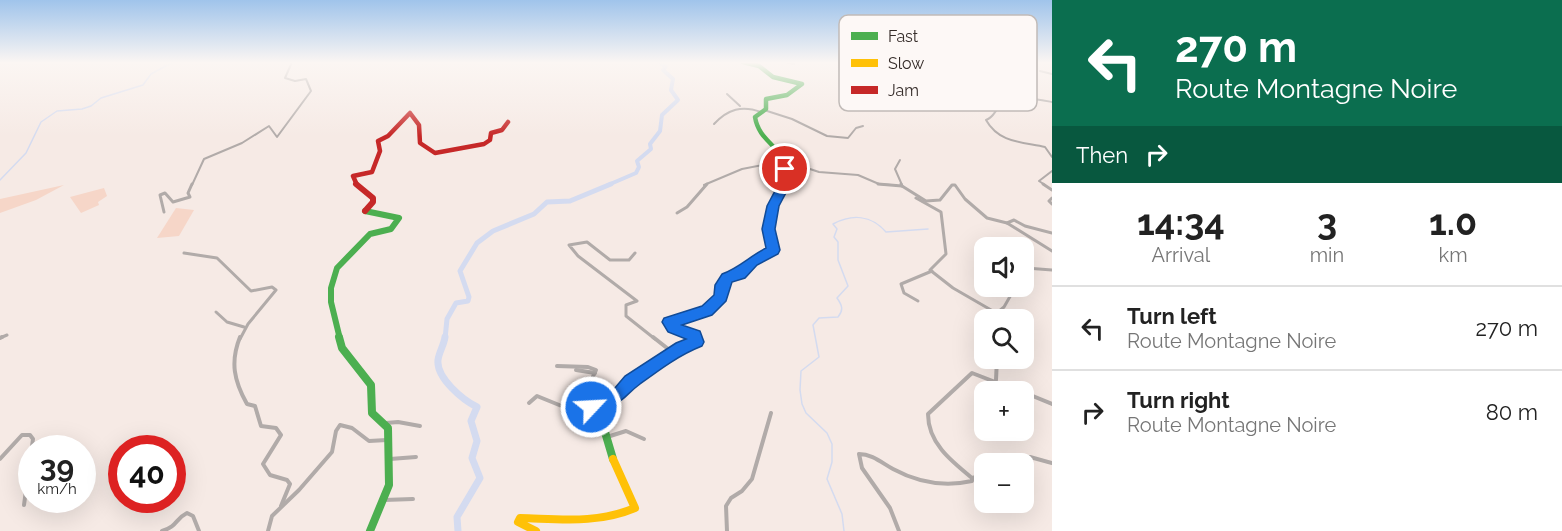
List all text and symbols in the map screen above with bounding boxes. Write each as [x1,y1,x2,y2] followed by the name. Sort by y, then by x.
[839,15,1037,111] legend
[1175,23,1297,72] text: 270 m
[1076,24,1154,102] icon: left
[888,27,919,46] text: Fast
[888,54,924,73] text: Slow
[1175,73,1457,104] text: Route Montagne Noire
[888,81,919,100] text: Jam
[1140,138,1173,171] icon: right
[1076,142,1128,168] text: Then
[759,143,810,194] pin
[768,152,801,185] icon: arrive
[1137,201,1225,243] text: 14:34
[1317,201,1337,243] text: 3
[1429,201,1477,243] text: 1.0
[974,237,1034,513] map controls
[974,237,1034,297] button: sound
[1152,243,1210,267] text: Arrival
[1310,243,1344,267] text: min
[1439,243,1468,267] text: km
[1127,303,1217,329] text: Turn left
[974,309,1034,369] button: search
[1076,312,1109,345] icon: left
[1476,315,1538,341] text: 270 m
[1127,329,1336,353] text: Route Montagne Noire
[559,375,623,439] position arrow
[974,381,1034,441] button: +
[1127,387,1230,413] text: Turn right
[1076,396,1109,429] icon: right
[1486,399,1538,425] text: 80 m
[1127,413,1336,437] text: Route Montagne Noire
[108,435,186,513] speed limit sign: 40
[40,449,74,484] text: 39
[974,453,1034,513] button: −
[37,480,77,498] text: km/h

